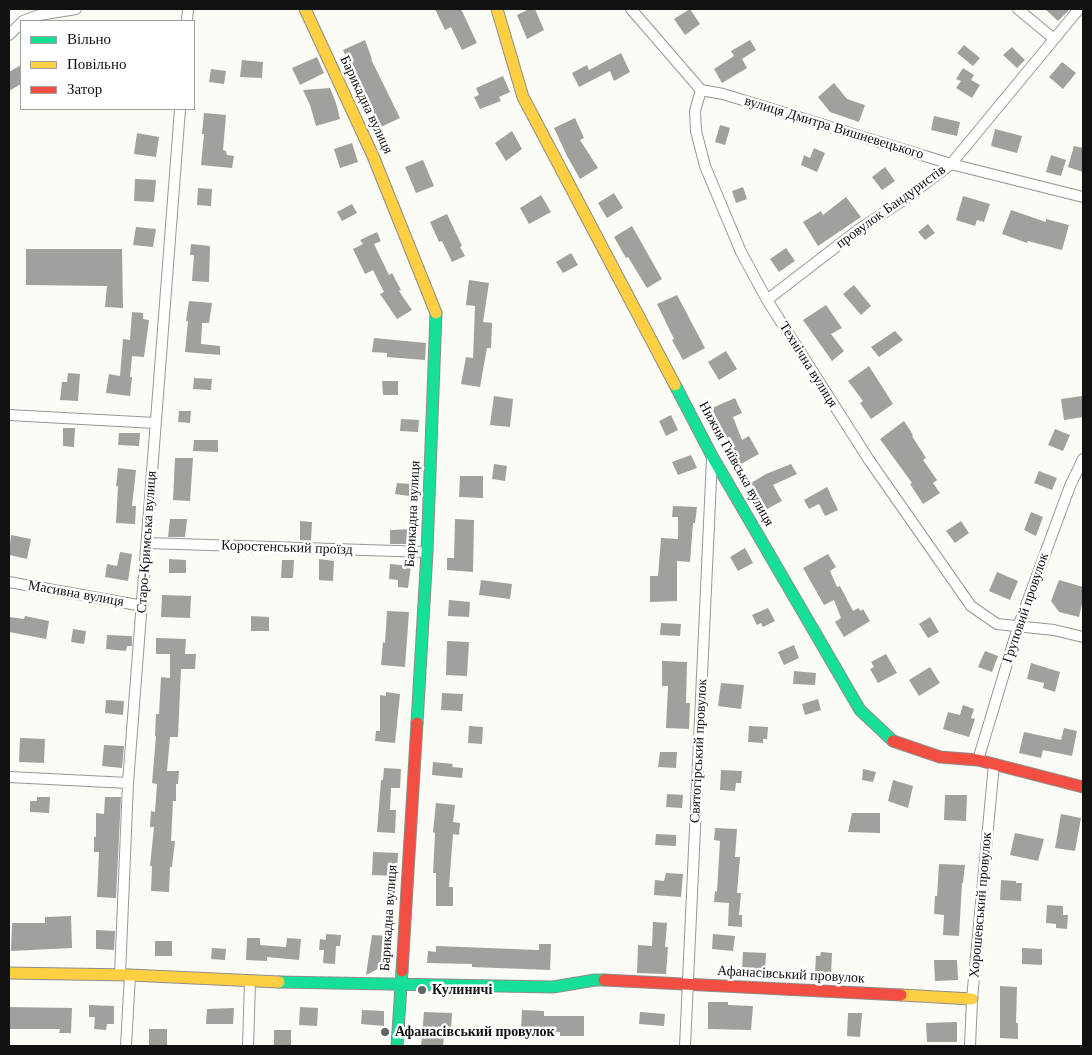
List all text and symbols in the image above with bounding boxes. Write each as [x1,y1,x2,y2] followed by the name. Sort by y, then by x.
[20,20,195,110] legend
[67,31,111,47] text: Вільно
[336,53,396,157] street label: Барикадна вулиця
[67,56,126,72] text: Повільно
[67,81,102,97] text: Затор
[742,93,926,163] street label: вулиця Дмитра Вишневецького
[833,162,949,252] street label: провулок Бандуристів
[775,319,841,411] street label: Технічна вулиця
[695,399,777,529] street label: Нижня Гиївська вулиця
[402,460,424,568] street label: Барикадна вулиця
[134,470,160,614] street label: Старо-Кримська вулиця
[221,537,353,559] street label: Коростенський проїзд
[999,551,1053,665] street label: Груповий провулок
[27,577,125,611] street label: Масивна вулиця
[687,678,711,824] street label: Святогірський провулок
[966,831,996,979] street label: Хорошевський провулок
[377,864,401,972] street label: Барикадна вулиця
[717,963,865,987] street label: Афанасівський провулок
[432,982,492,998] place label: Кулиничі
[416,984,428,996] marker: Кулиничі
[395,1024,555,1040] place label: Афанасівський провулок
[379,1026,391,1038] marker: Афанасівський провулок

